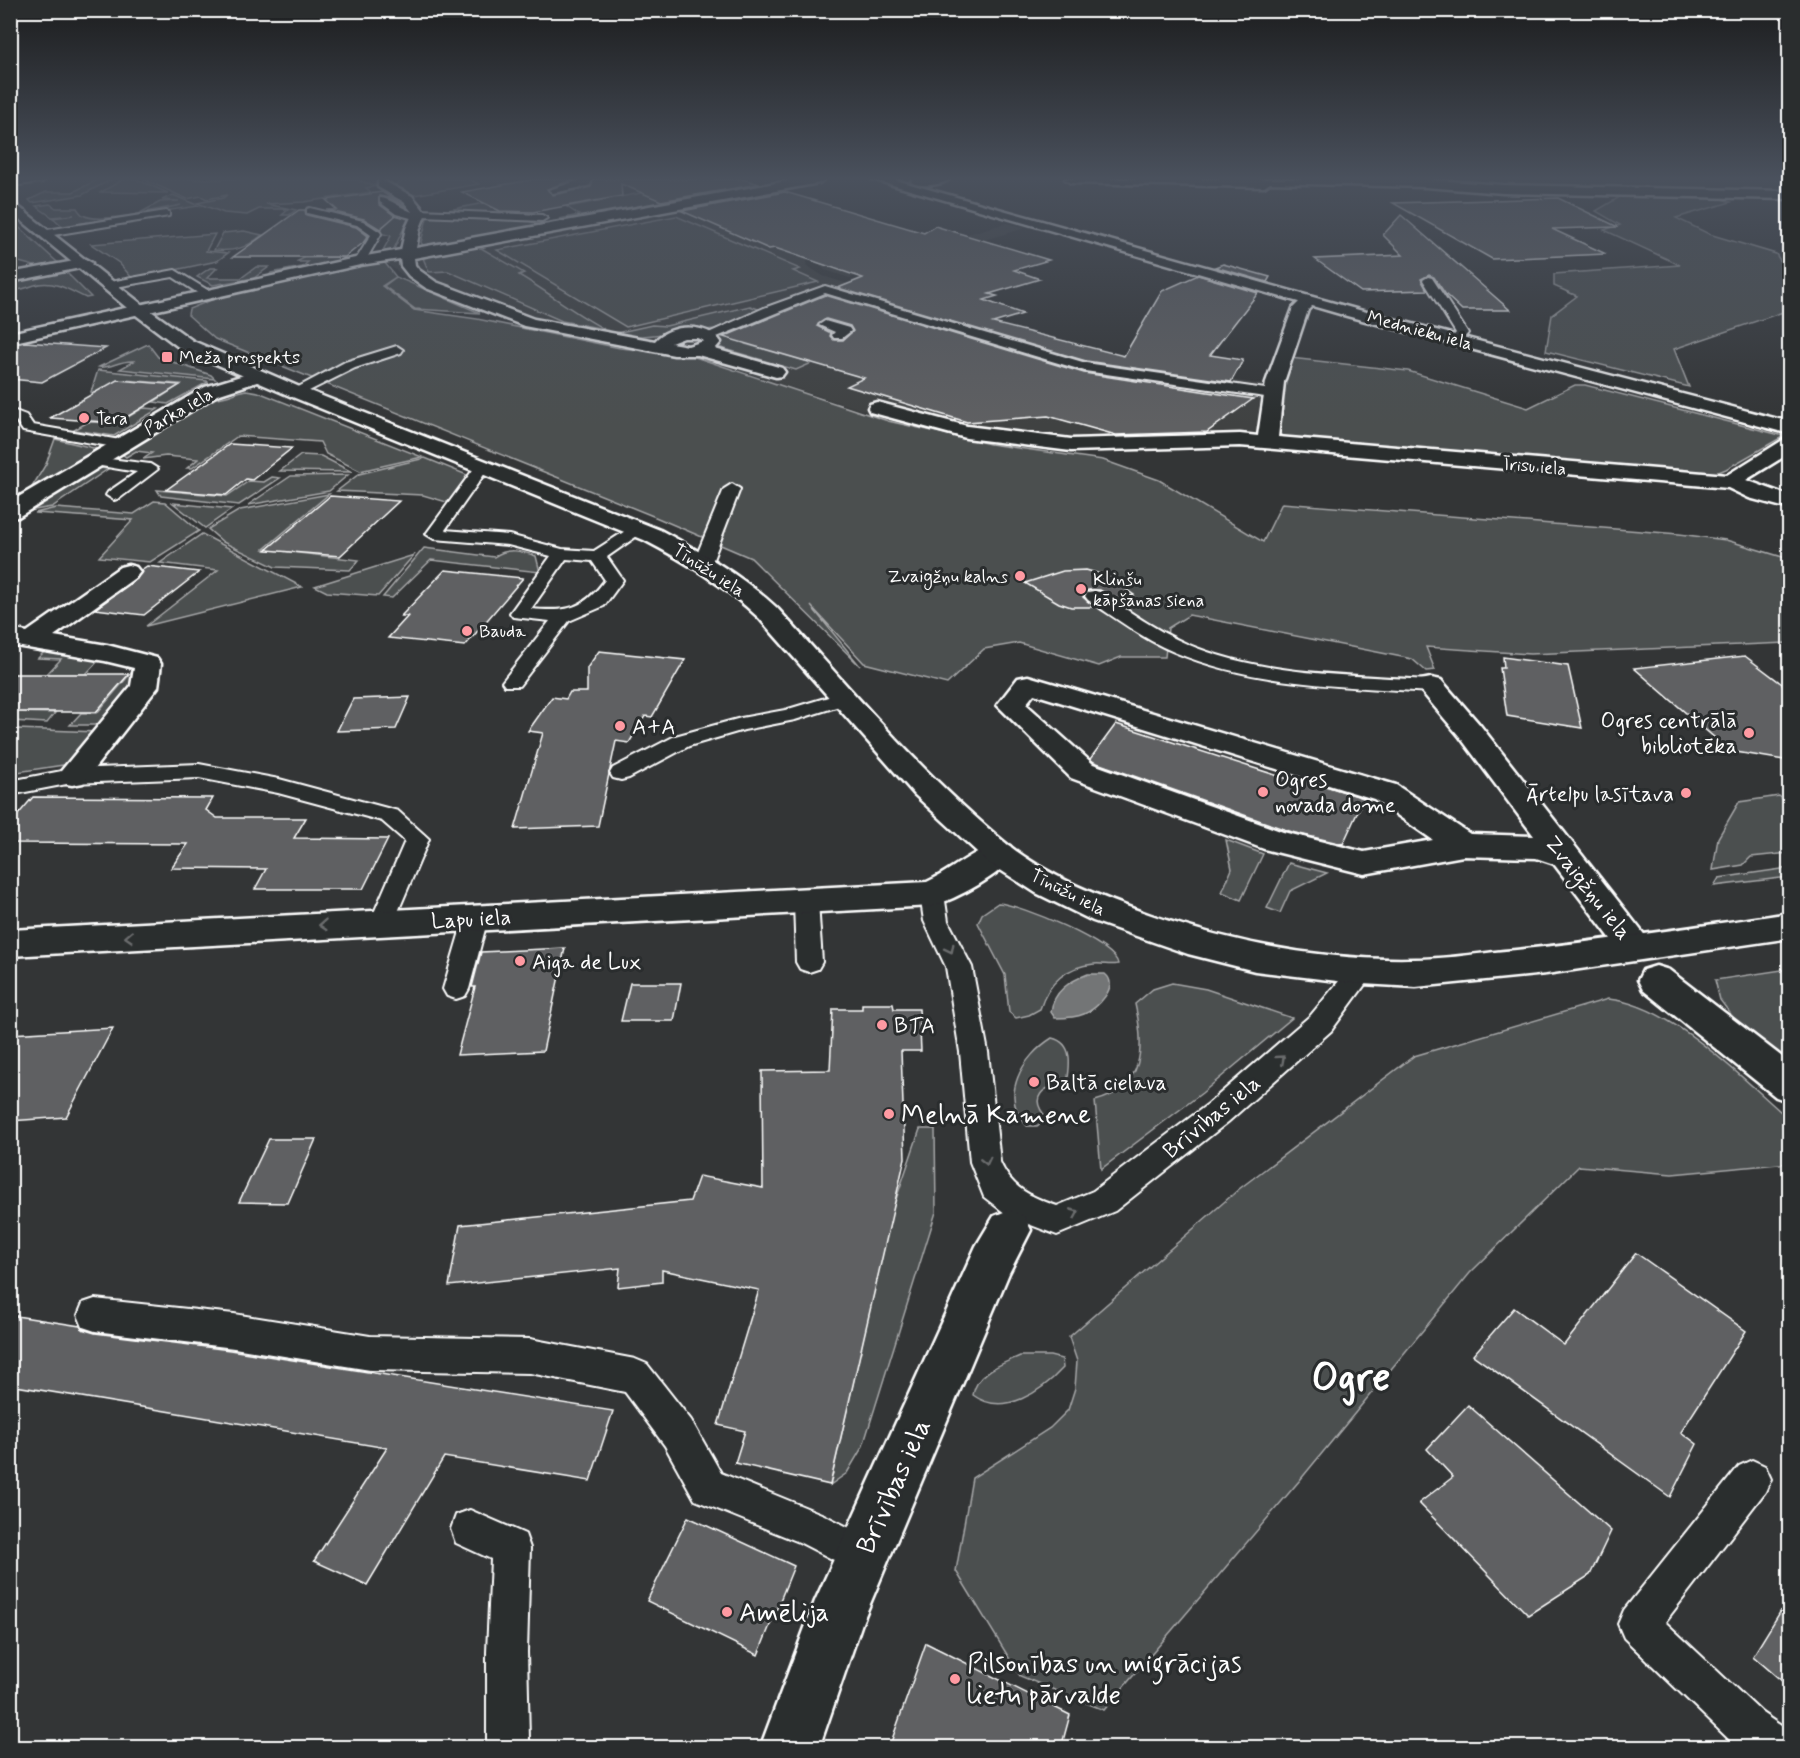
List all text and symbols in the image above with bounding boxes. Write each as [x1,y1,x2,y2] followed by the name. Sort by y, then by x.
[1364,305,1475,357] street label: Mednieku iela
[179,346,300,370] place label: Meža prospekts
[160,350,174,364] marker: Meža prospekts
[140,383,217,441] street label: Parka iela
[96,407,128,431] place label: Tera
[77,411,91,425] marker: Tera
[1501,452,1567,482] street label: Īrisu iela
[668,539,749,603] street label: Tīnūžu iela
[888,565,1008,590] place label: Zvaigžņu kalns
[1093,568,1204,613] place label: Klinšu kāpšanas siena
[1013,569,1027,583] marker: Zvaigžņu kalns
[1074,582,1088,596] marker: Klinšu kāpšanas siena
[479,620,526,644] place label: Bauda
[460,624,474,638] marker: Bauda
[1601,708,1737,761] place label: Ogres centrālā bibliotēka
[632,714,676,742] place label: A+A
[613,719,627,733] marker: A+A
[1742,726,1756,740] marker: Ogres centrālā bibliotēka
[1275,767,1396,820] place label: Ogres novada dome
[1526,781,1674,809] place label: Ārtelpu lasītava
[1256,785,1270,799] marker: Ogres novada dome
[1679,786,1693,800] marker: Ārtelpu lasītava
[1535,830,1637,948] street label: Zvaigžņu iela
[1026,864,1109,922] street label: Tīnūžu iela
[430,904,512,936] street label: Lapu iela
[319,919,328,932] one-way arrow
[124,931,133,944] one-way arrow
[943,943,954,954] one-way arrow
[532,949,642,978] place label: Aiga de Lux
[513,954,527,968] marker: Aiga de Lux
[894,1013,935,1041] place label: BTA
[875,1018,889,1032] marker: BTA
[1274,1055,1285,1066] one-way arrow
[1046,1070,1167,1098] place label: Baltā cielava
[1158,1070,1267,1165] street label: Brīvības iela
[1027,1075,1041,1089] marker: Baltā cielava
[901,1098,1091,1133] place label: Melnā Kamene
[882,1107,896,1121] marker: Melnā Kamene
[979,1156,992,1166] one-way arrow
[1069,1208,1080,1220] one-way arrow
[1312,1353,1390,1406] district label: Ogre
[849,1414,940,1560] street label: Brīvības iela
[739,1596,829,1631] place label: Amēlija
[720,1605,734,1619] marker: Amēlija
[967,1647,1242,1713] place label: Pilsonības un migrācijas lietu pārvalde
[948,1672,962,1686] marker: Pilsonības un migrācijas lietu pārvalde

